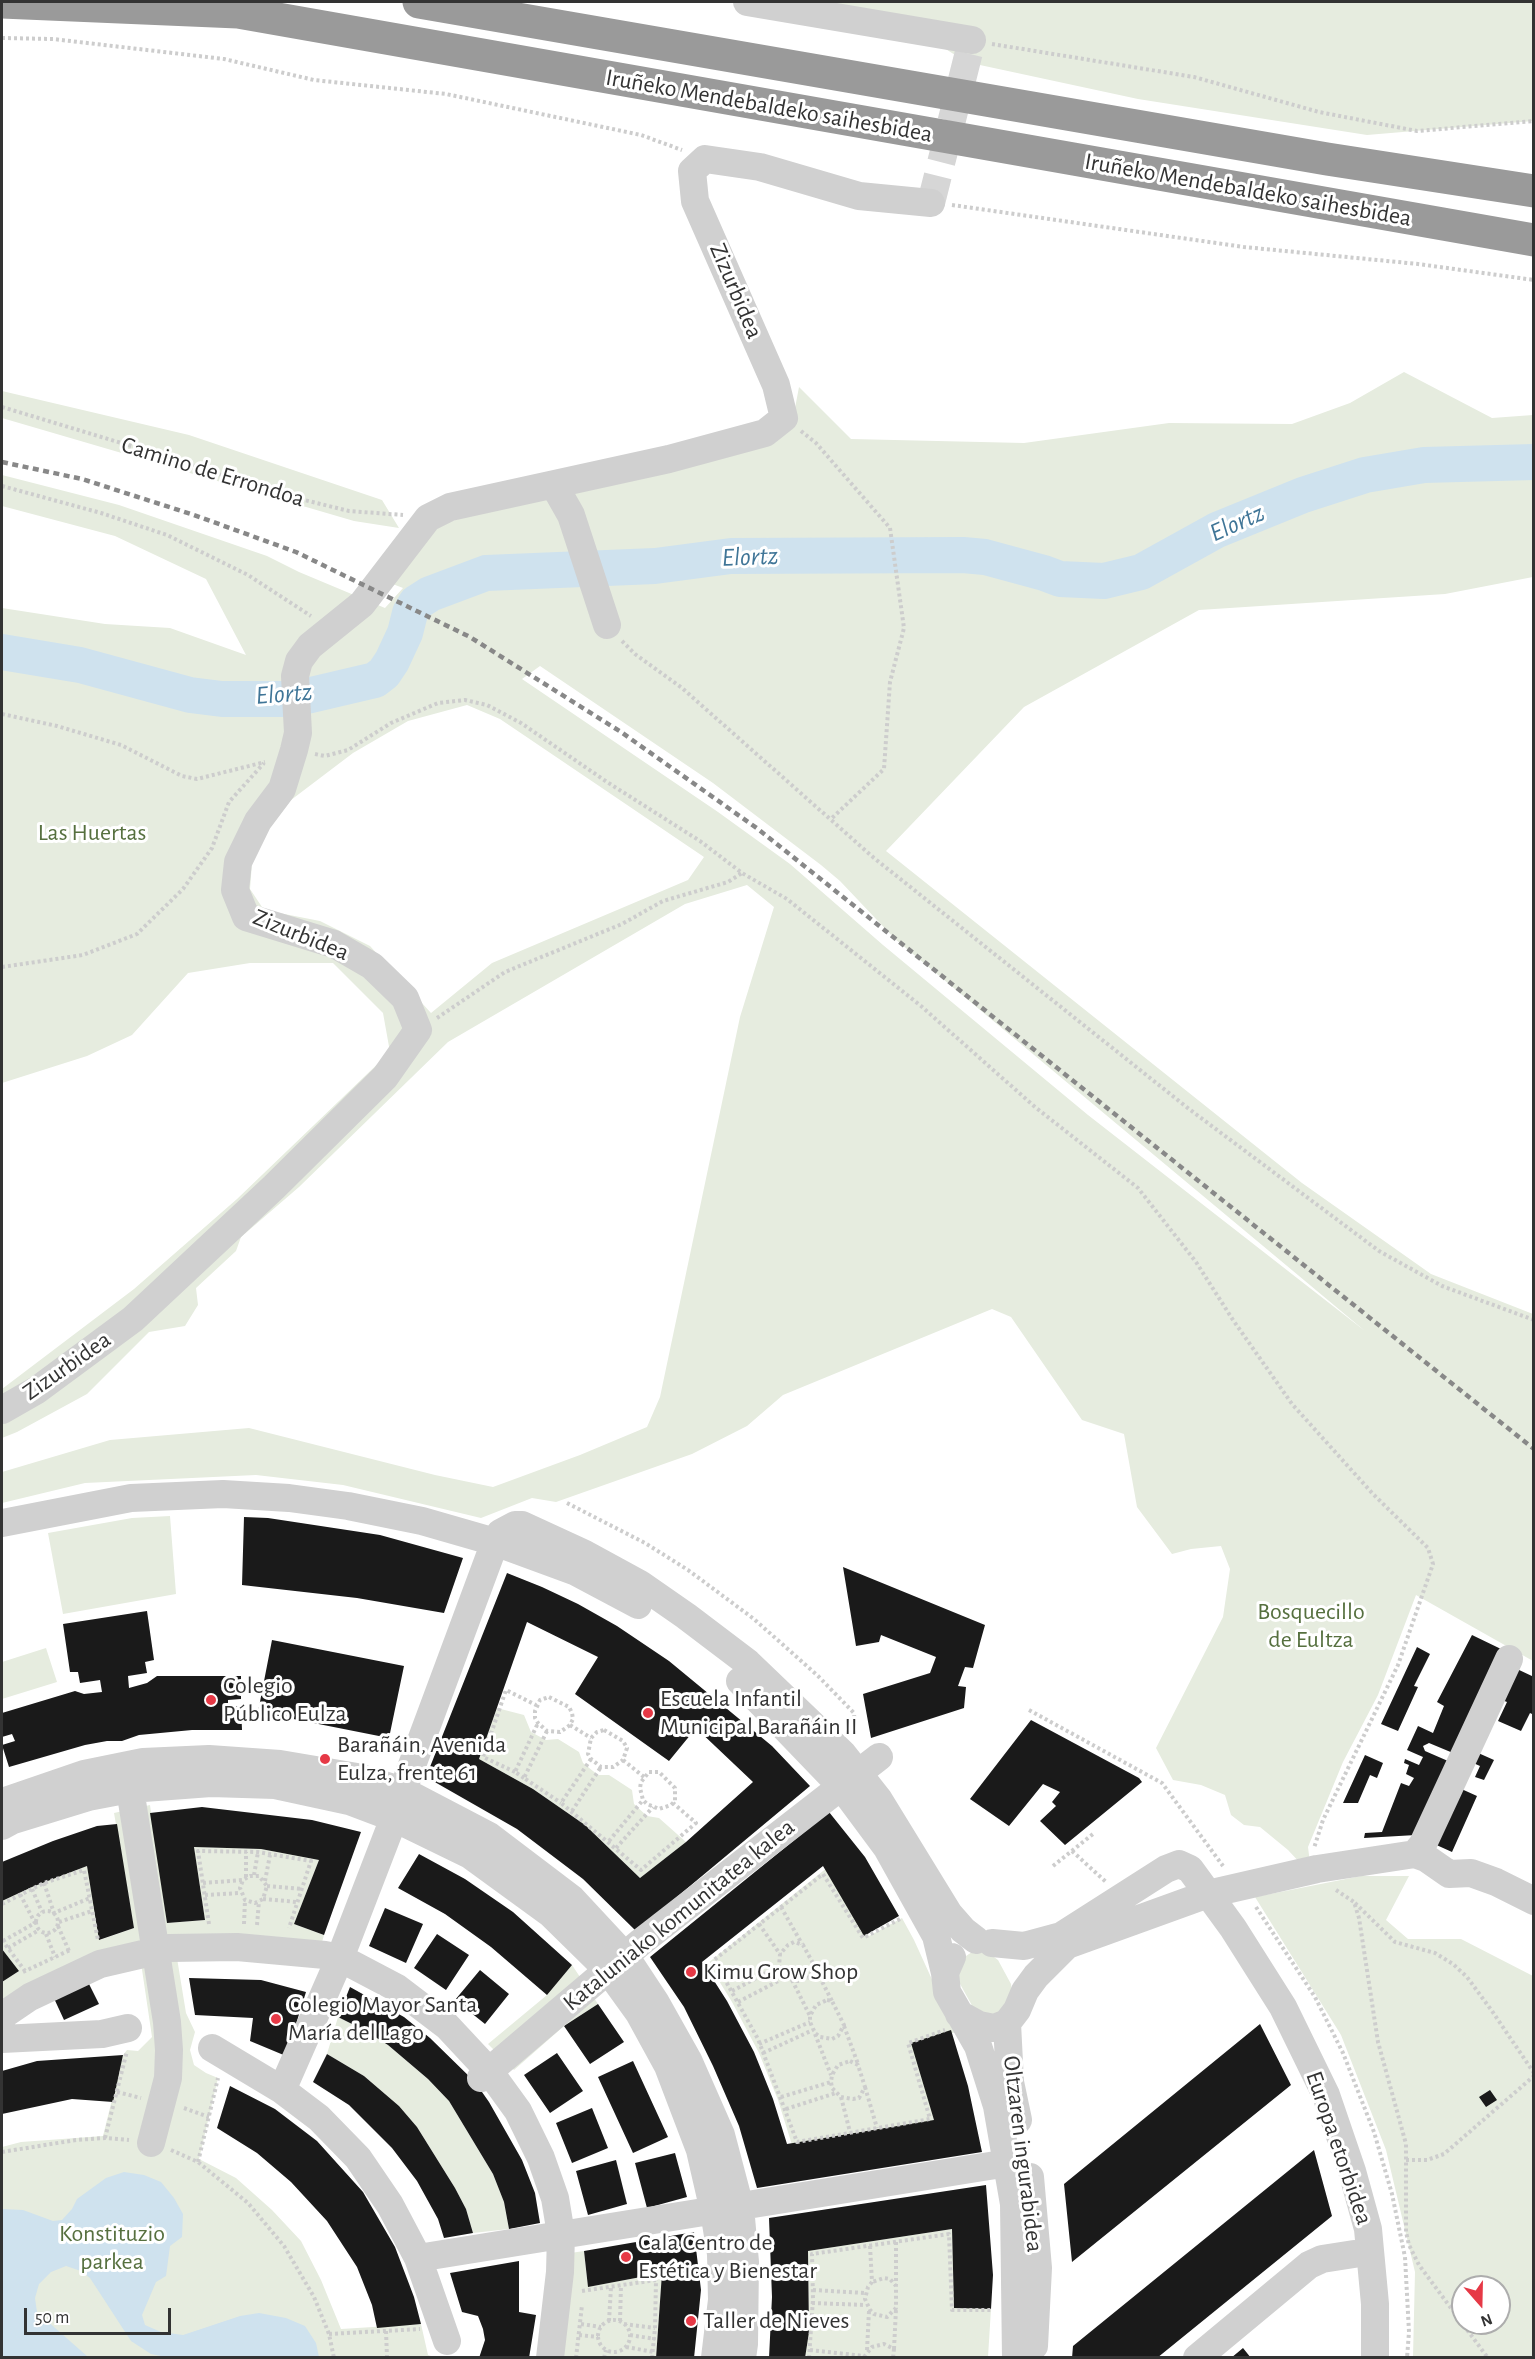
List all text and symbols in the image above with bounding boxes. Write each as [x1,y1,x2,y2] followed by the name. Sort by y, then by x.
[603,63,935,149] street label: Iruñeko Mendebaldeko saihesbidea
[1082,147,1414,233] street label: Iruñeko Mendebaldeko saihesbidea
[703,239,769,343] street label: Zizurbidea
[118,430,308,514] street label: Camino de Errondoa
[1205,497,1269,549] water label: Elortz
[721,540,779,574] water label: Elortz
[255,676,313,712] water label: Elortz
[38,819,146,847] park label: Las Huertas
[249,903,353,967] street label: Zizurbidea
[17,1325,117,1407] street label: Zizurbidea
[1257,1598,1365,1654] park label: Bosquecillo de Eultza
[223,1672,347,1728] place label: Colegio Público Eulza
[660,1685,857,1741] place label: Escuela Infantil Municipal Barañáin II
[204,1693,218,1707] marker: Colegio Público Eulza
[641,1706,655,1720] marker: Escuela Infantil Municipal Barañáin II
[337,1731,506,1787] place label: Barañáin, Avenida Eulza, frente 61
[318,1752,332,1766] marker: Barañáin, Avenida Eulza, frente 61
[557,1813,801,2017] street label: Kataluniako komunitatea kalea
[703,1958,858,1986] place label: Kimu Grow Shop
[684,1965,698,1979] marker: Kimu Grow Shop
[288,1991,477,2047] place label: Colegio Mayor Santa María del Lago
[269,2012,283,2026] marker: Colegio Mayor Santa María del Lago
[997,2054,1049,2254] street label: Oltzaren ingurabidea
[1299,2068,1379,2228] street label: Europa etorbidea
[59,2220,165,2276] park label: Konstituzio parkea
[638,2229,817,2285] place label: Cala Centro de Estética y Bienestar
[619,2250,633,2264] marker: Cala Centro de Estética y Bienestar
[1451,2275,1511,2335] north arrow
[27,2296,174,2334] scale bar
[703,2307,849,2335] place label: Taller de Nieves
[35,2309,69,2327] text: 50 m
[1479,2311,1494,2329] text: N
[684,2314,698,2328] marker: Taller de Nieves

